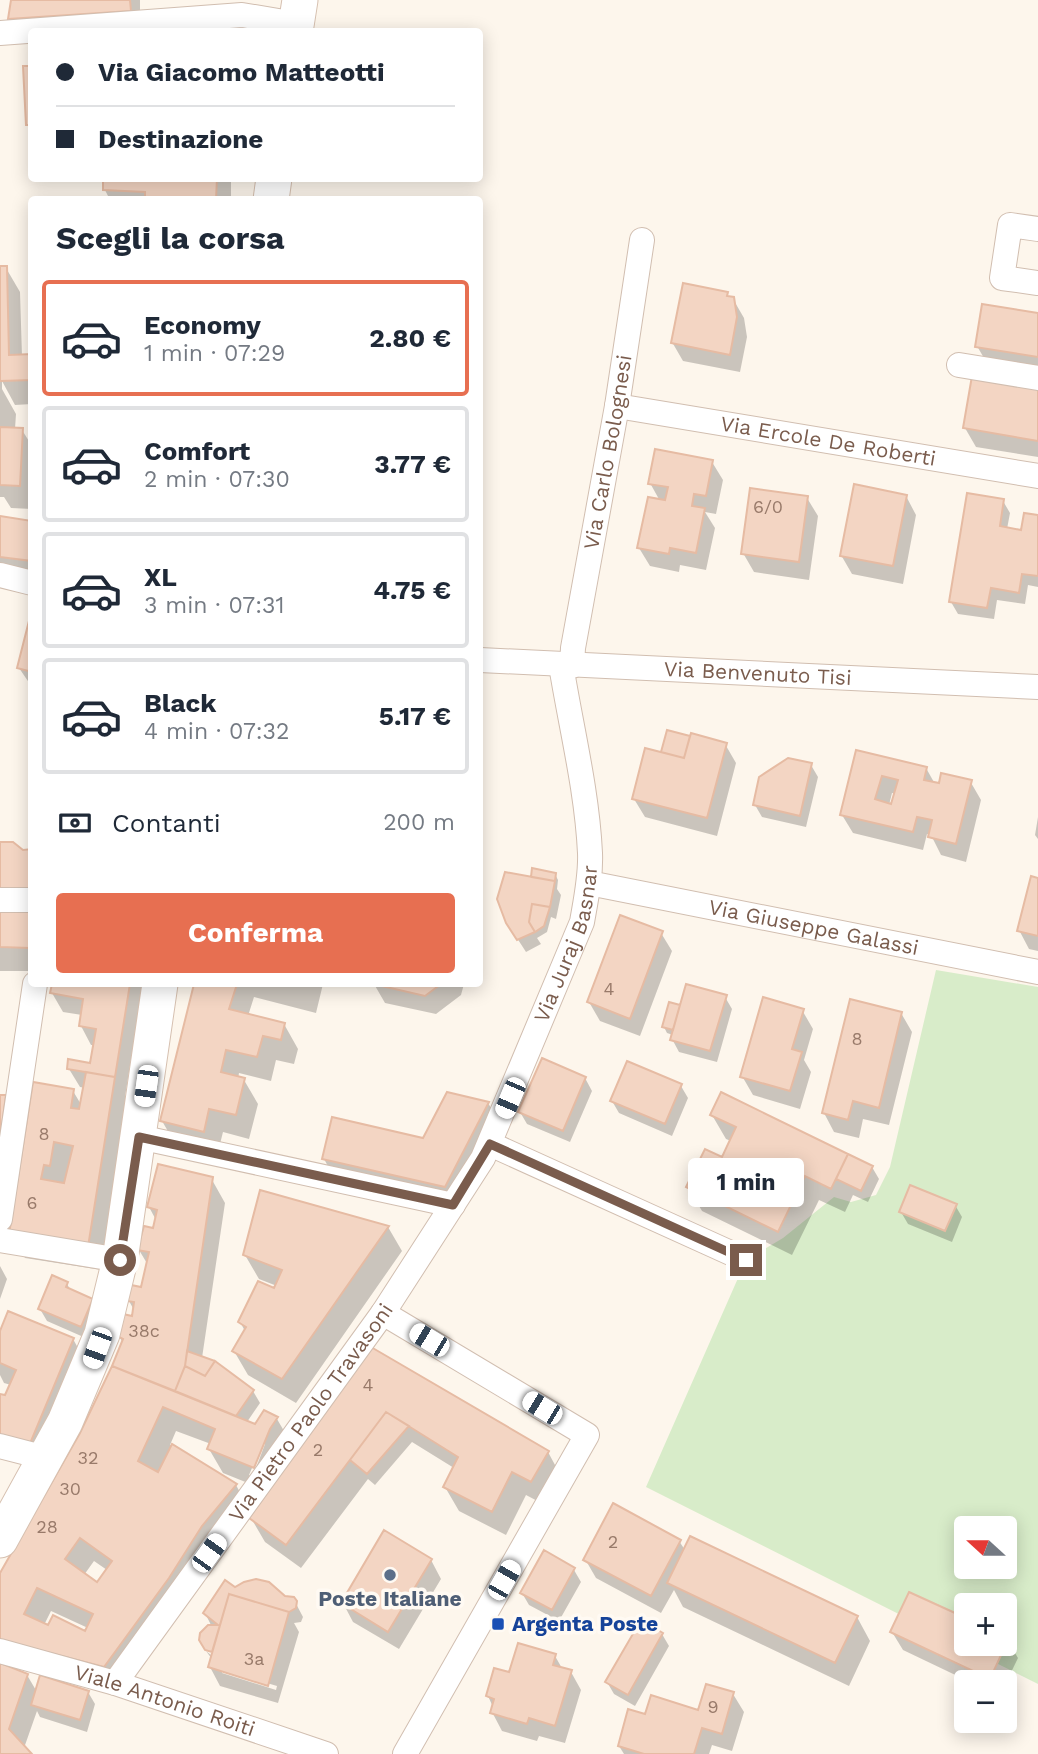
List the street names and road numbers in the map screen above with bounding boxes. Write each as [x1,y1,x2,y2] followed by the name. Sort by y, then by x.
[578,353,637,551] street label: Via Carlo Bolognesi
[719,410,938,471] street label: Via Ercole De Roberti
[663,656,852,690] street label: Via Benvenuto Tisi
[528,864,602,1026] street label: Via Juraj Basnar
[707,894,921,960] street label: Via Giuseppe Galassi
[223,1298,398,1526] street label: Via Pietro Paolo Travasoni
[72,1659,258,1741] street label: Viale Antonio Roiti

